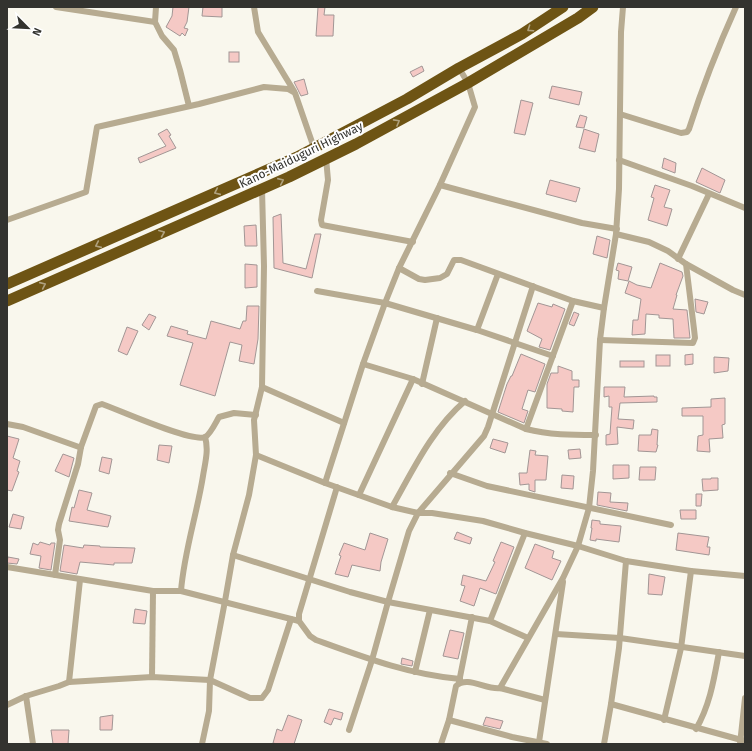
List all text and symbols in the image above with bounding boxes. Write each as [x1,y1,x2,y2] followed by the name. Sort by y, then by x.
[8,8,48,48] north arrow
[527,24,534,31] one-way arrow
[29,26,44,38] text: N
[237,119,365,191] street label: Kano-Maiduguri Highway
[393,119,400,126] one-way arrow
[276,178,284,186] one-way arrow
[213,188,220,196] one-way arrow
[158,229,165,237] one-way arrow
[94,240,101,248] one-way arrow
[38,282,46,290] one-way arrow

